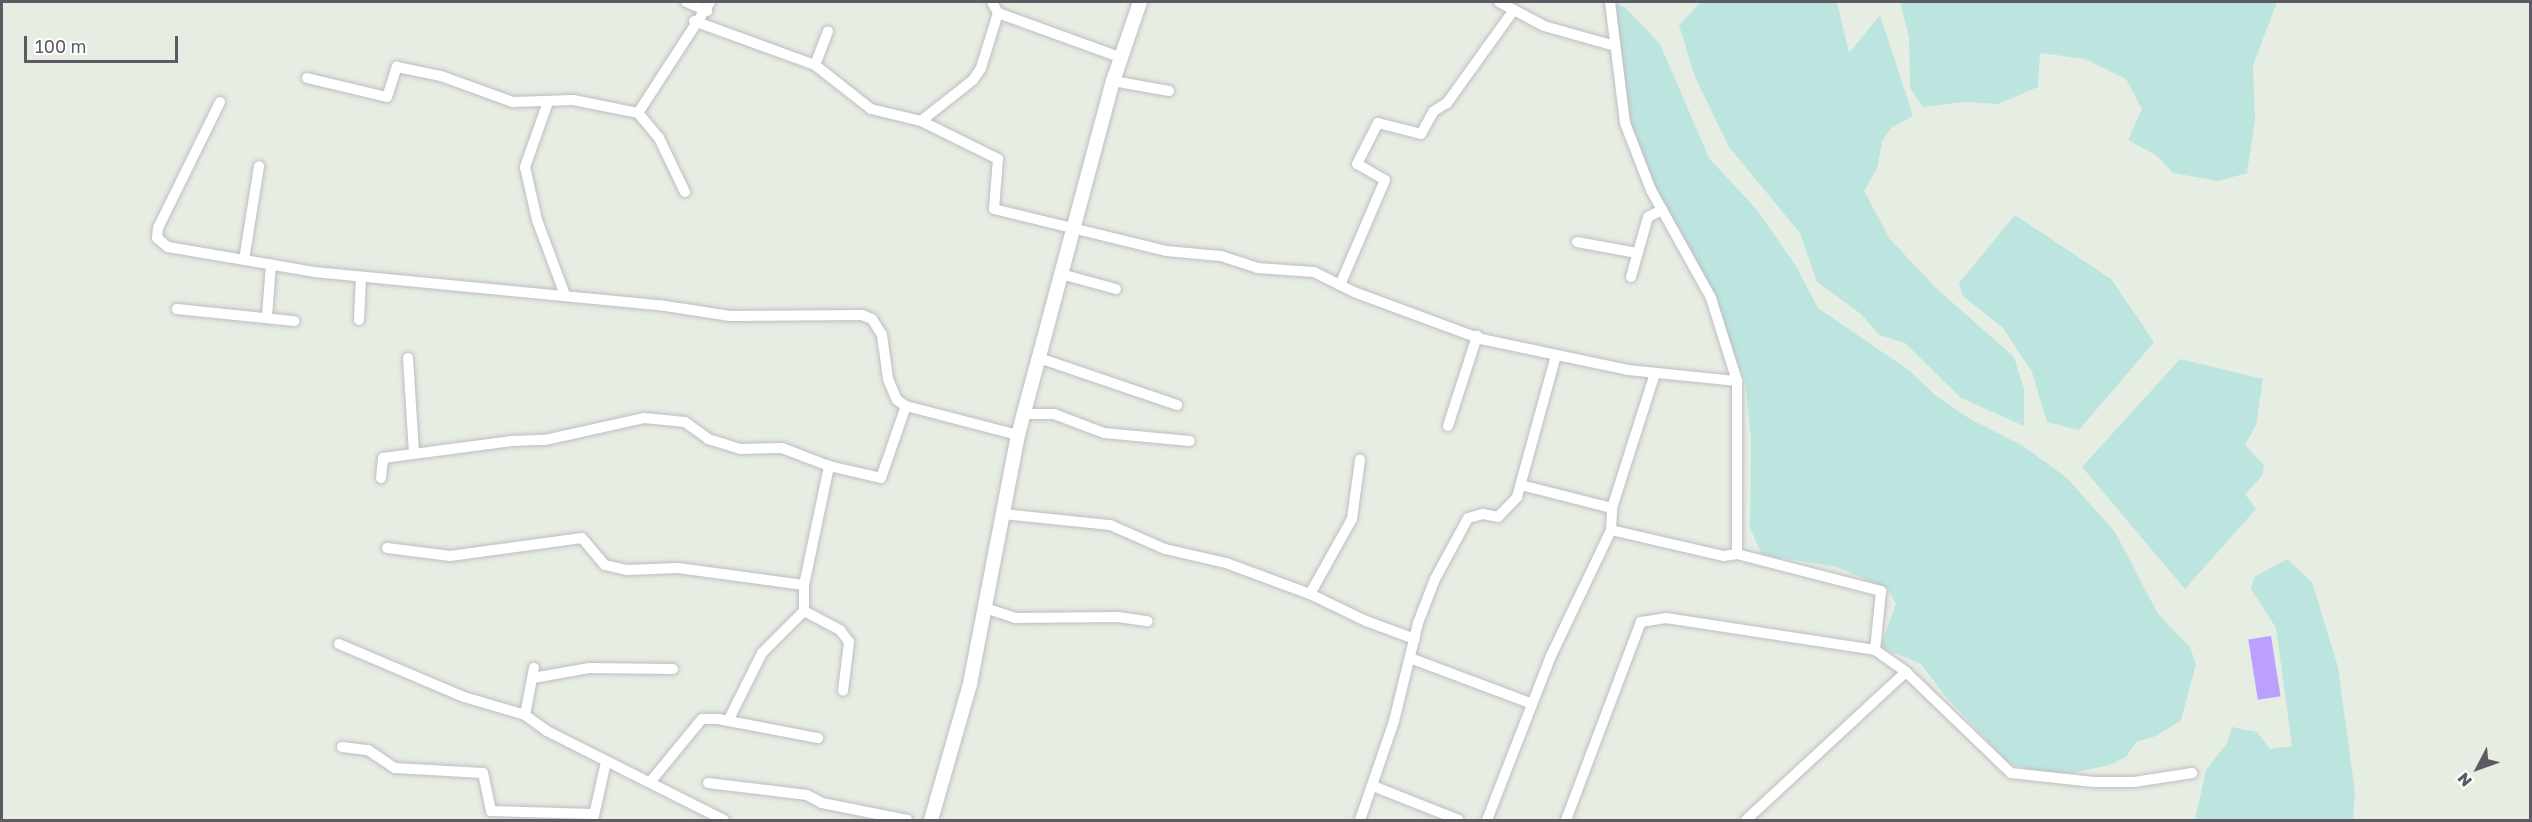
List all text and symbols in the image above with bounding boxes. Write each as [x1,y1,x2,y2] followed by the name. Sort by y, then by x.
[27,24,182,62] scale bar
[35,35,86,57] text: 100 m
[2448,738,2508,798] north arrow
[2453,769,2476,791] text: N

